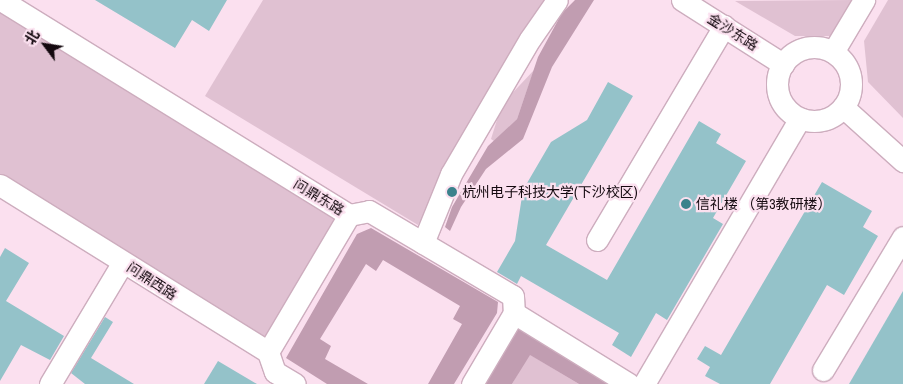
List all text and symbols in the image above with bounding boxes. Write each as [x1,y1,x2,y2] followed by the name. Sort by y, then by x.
[705,10,761,54] street label: 金沙东路
[20,20,70,70] north arrow
[21,27,43,48] text: 北
[291,175,347,219] street label: 问鼎东路
[462,184,638,200] place label: 杭州电子科技大学(下沙校区)
[446,186,458,198] marker: 杭州电子科技大学(下沙校区)
[696,196,832,212] place label: 信礼楼 （第3教研楼）
[680,198,692,210] marker: 信礼楼 （第3教研楼）
[124,259,180,303] street label: 问鼎西路

